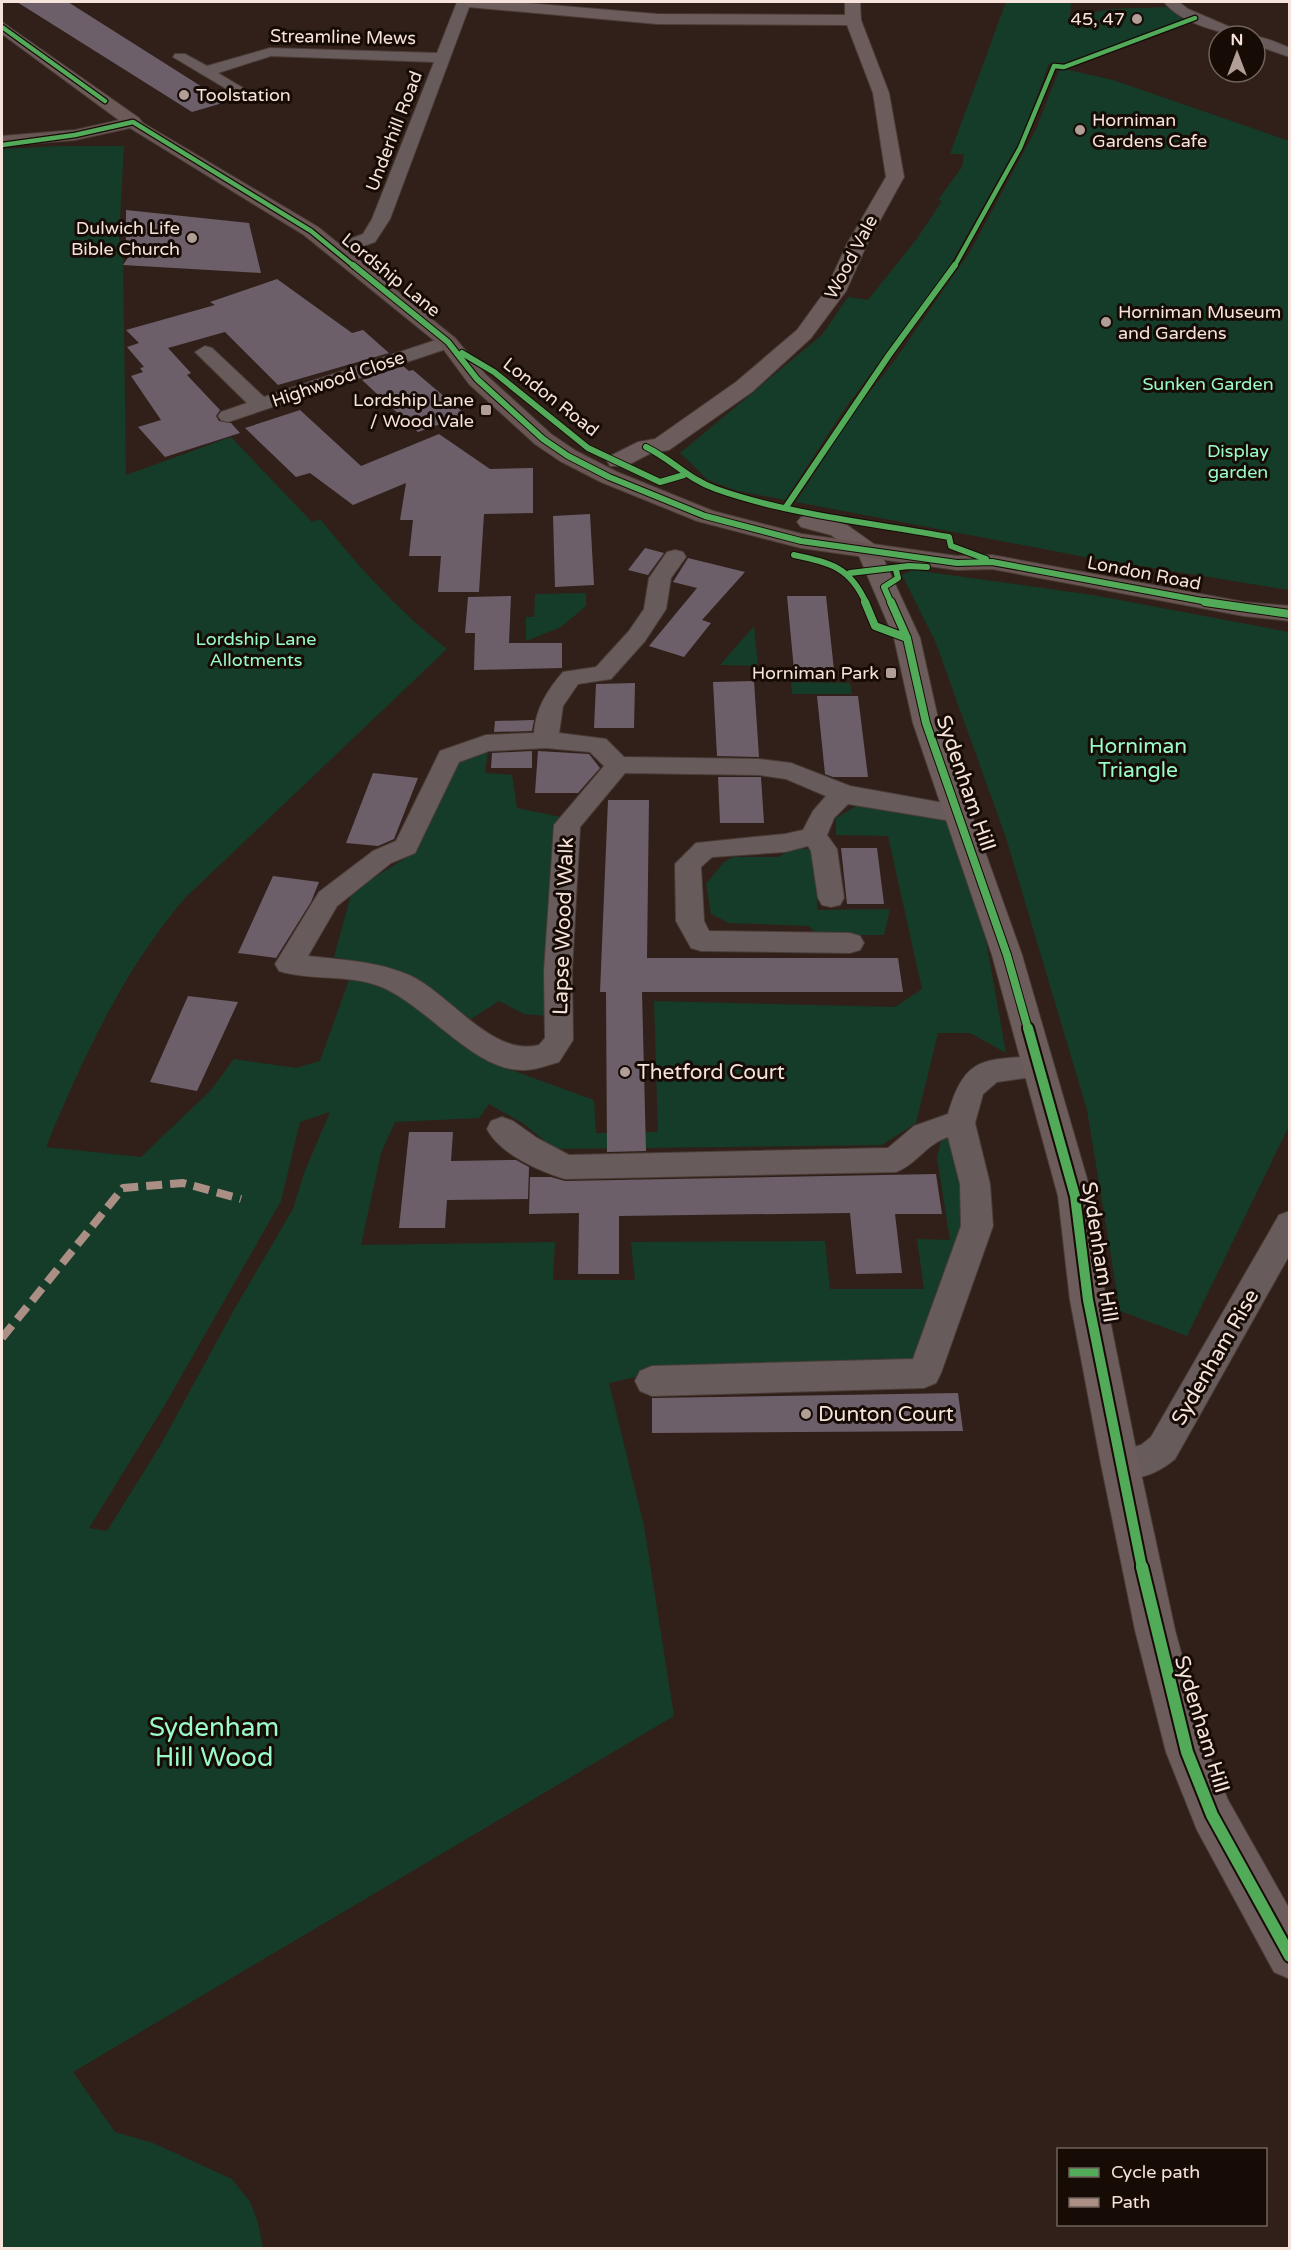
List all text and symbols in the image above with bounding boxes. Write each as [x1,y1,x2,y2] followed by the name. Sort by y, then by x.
[1071,8,1125,30] place label: 45, 47
[1130,12,1144,26] marker: 45, 47
[1207,24,1267,84] north arrow
[270,25,416,49] street label: Streamline Mews
[1231,30,1243,50] text: N
[361,68,427,194] street label: Underhill Road
[196,84,291,106] place label: Toolstation
[177,88,191,102] marker: Toolstation
[1092,109,1207,152] place label: Horniman Gardens Cafe
[1073,123,1087,137] marker: Horniman Gardens Cafe
[820,211,882,303] street label: Wood Vale
[71,217,180,260] place label: Dulwich Life Bible Church
[337,228,445,322] street label: Lordship Lane
[185,231,199,245] marker: Dulwich Life Bible Church
[1118,301,1281,344] place label: Horniman Museum and Gardens
[1099,315,1113,329] marker: Horniman Museum and Gardens
[269,346,407,412] street label: Highwood Close
[499,353,603,441] street label: London Road
[1142,373,1274,395] park label: Sunken Garden
[353,389,474,432] place label: Lordship Lane / Wood Vale
[479,403,493,417] marker: Lordship Lane / Wood Vale
[1207,440,1269,483] park label: Display garden
[1085,551,1203,595] street label: London Road
[195,628,317,671] park label: Lordship Lane Allotments
[752,662,879,684] place label: Horniman Park
[884,666,898,680] marker: Horniman Park
[931,712,1000,854] street label: Sydenham Hill
[1089,734,1187,783] park label: Horniman Triangle
[548,837,579,1015] street label: Lapse Wood Walk
[637,1060,785,1085] place label: Thetford Court
[618,1065,632,1079] marker: Thetford Court
[1076,1180,1123,1324] street label: Sydenham Hill
[1166,1285,1265,1430] street label: Sydenham Rise
[818,1402,954,1427] place label: Dunton Court
[799,1407,813,1421] marker: Dunton Court
[1169,1653,1234,1796] street label: Sydenham Hill
[149,1712,279,1773] park label: Sydenham Hill Wood
[1057,2148,1267,2226] legend
[1111,2161,1200,2183] text: Cycle path
[1111,2191,1150,2213] text: Path

